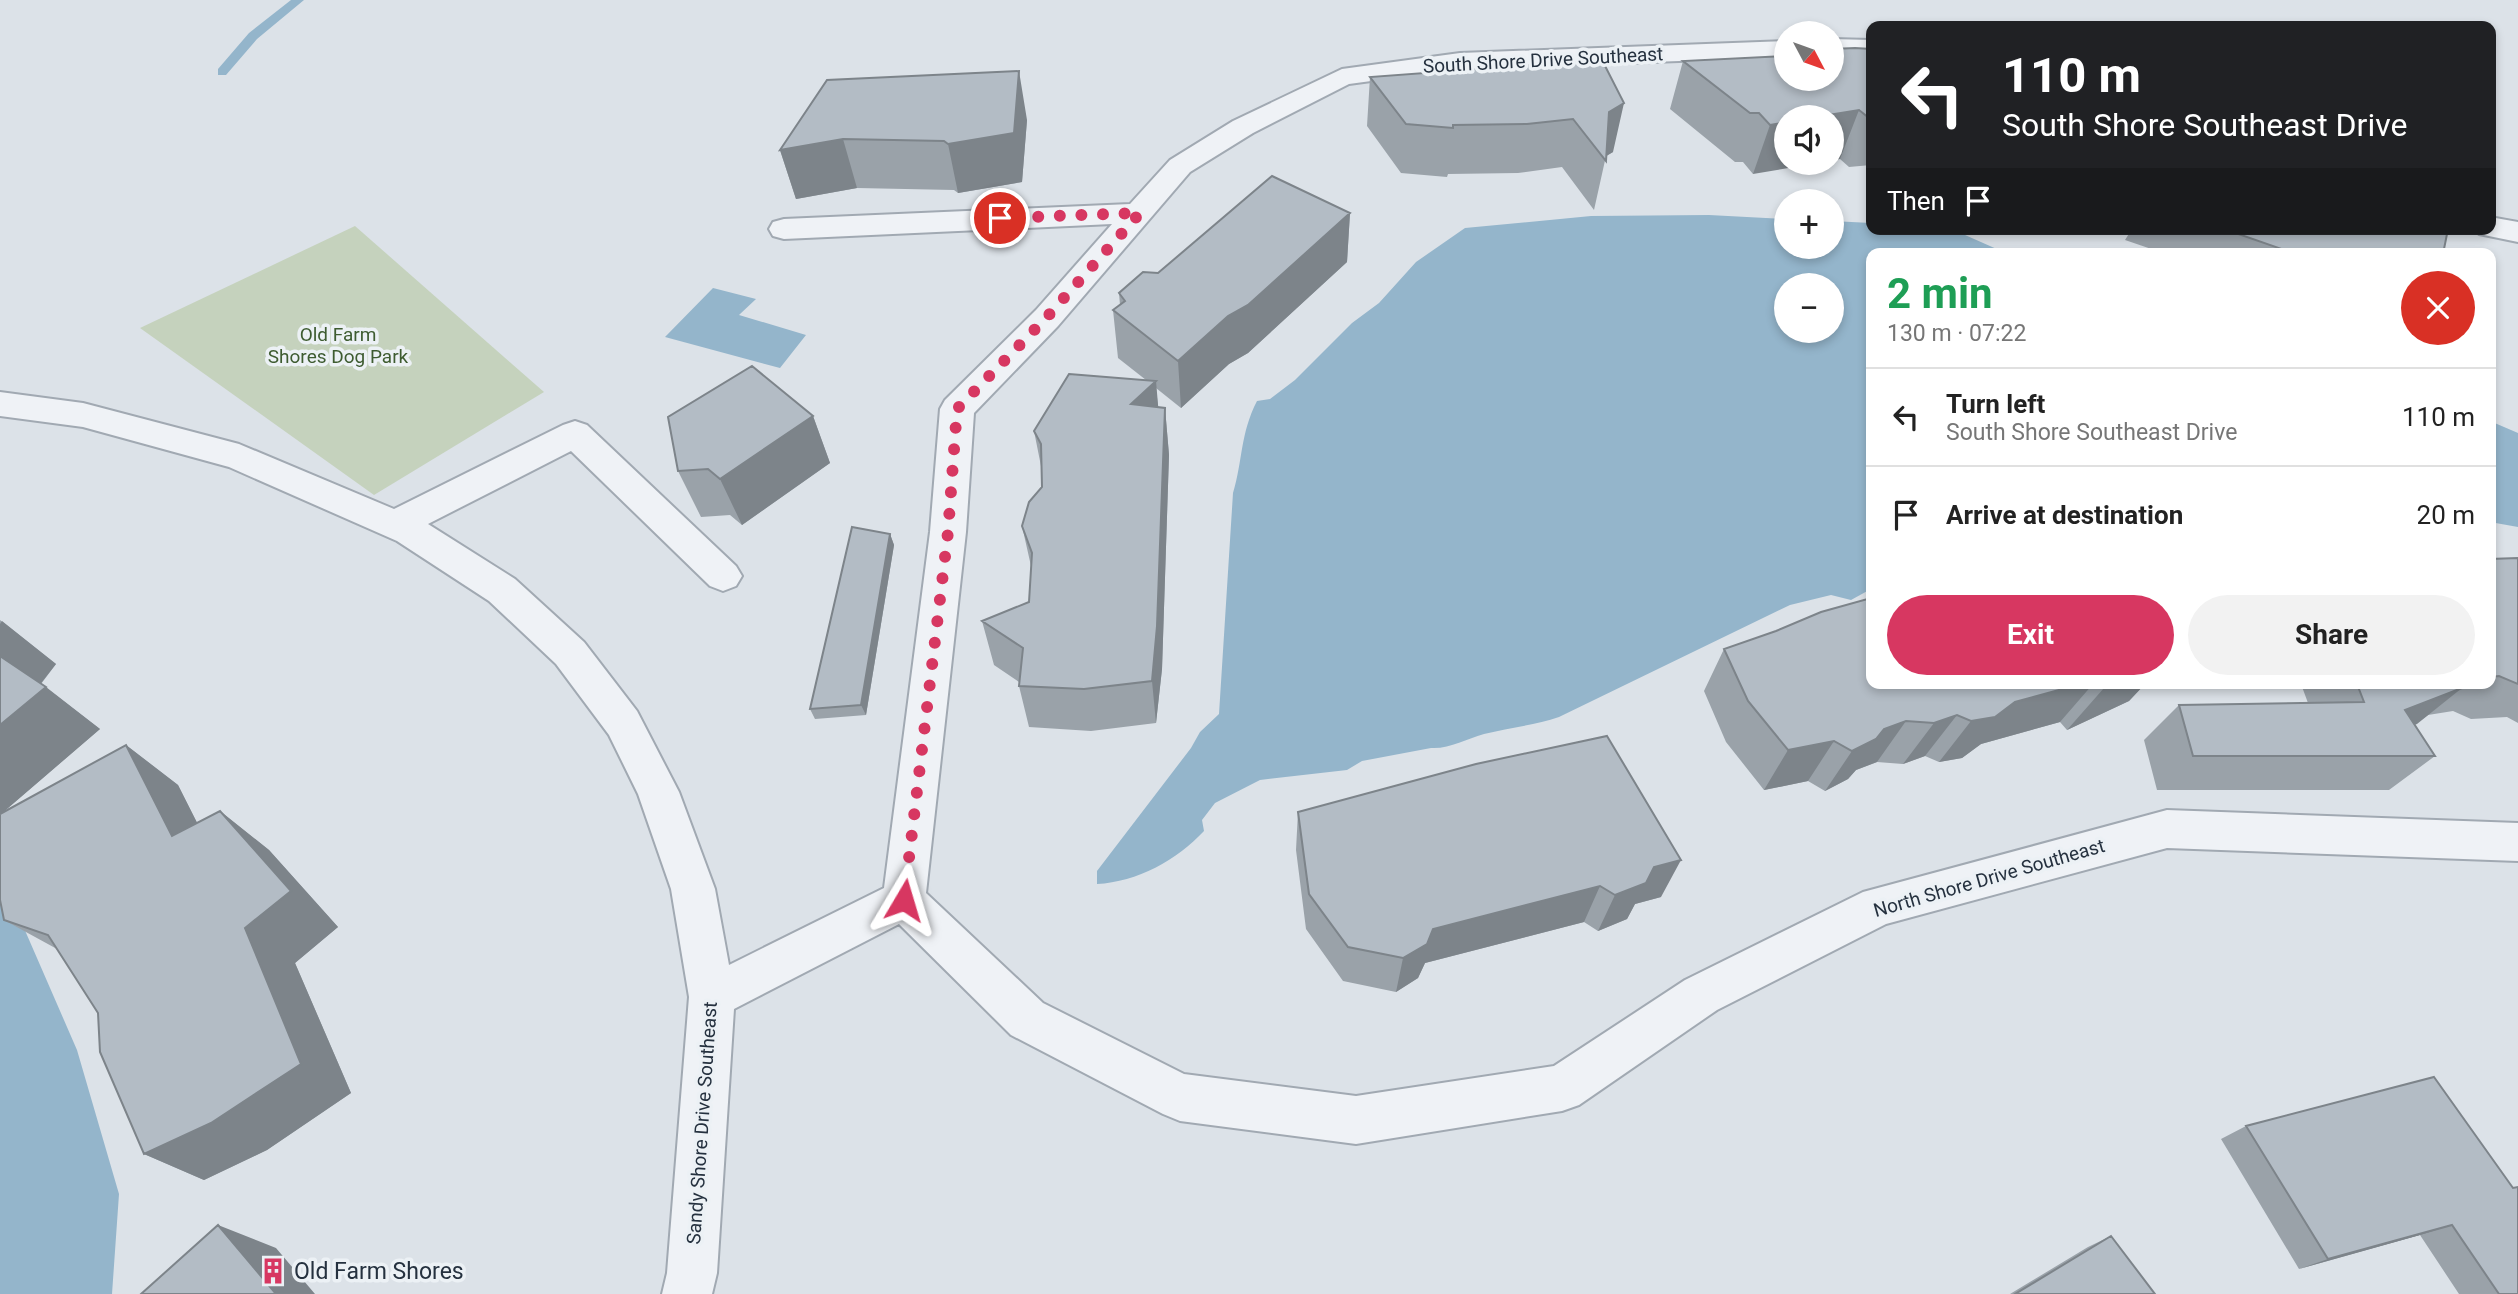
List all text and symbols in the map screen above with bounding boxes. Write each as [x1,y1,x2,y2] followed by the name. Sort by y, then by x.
[1774,21,1844,91] north arrow
[1774,21,1844,343] map controls
[1422,42,1664,78] street label: South Shore Drive Southeast
[2002,47,2141,104] text: 110 m
[1887,49,1978,140] icon: left
[1774,105,1844,175] button: sound
[2002,106,2407,144] text: South Shore Southeast Drive
[1959,182,1997,220] icon: arrive
[1887,186,1945,216] text: Then
[970,188,1030,248] pin
[1774,189,1844,259] button: +
[981,199,1019,237] icon: arrive
[1887,269,1993,318] text: 2 min
[2401,271,2475,345] button: close
[1774,273,1844,343] button: −
[1887,320,2026,347] text: 130 m · 07:22
[268,323,409,368] park label: Old Farm Shores Dog Park
[1946,389,2045,419] text: Turn left
[1887,398,1925,436] icon: left
[2402,402,2475,432] text: 110 m
[1946,419,2237,446] text: South Shore Southeast Drive
[1887,496,1925,534] icon: arrive
[1946,500,2183,530] text: Arrive at destination
[2417,500,2475,530] text: 20 m
[1887,595,2174,675] button: Exit
[2188,595,2475,675] button: Share
[1871,834,2107,922] street label: North Shore Drive Southeast
[867,863,941,937] position arrow
[682,1001,722,1245] street label: Sandy Shore Drive Southeast
[258,1256,288,1286] building icon: Old Farm Shores
[294,1258,464,1285] place label: Old Farm Shores

